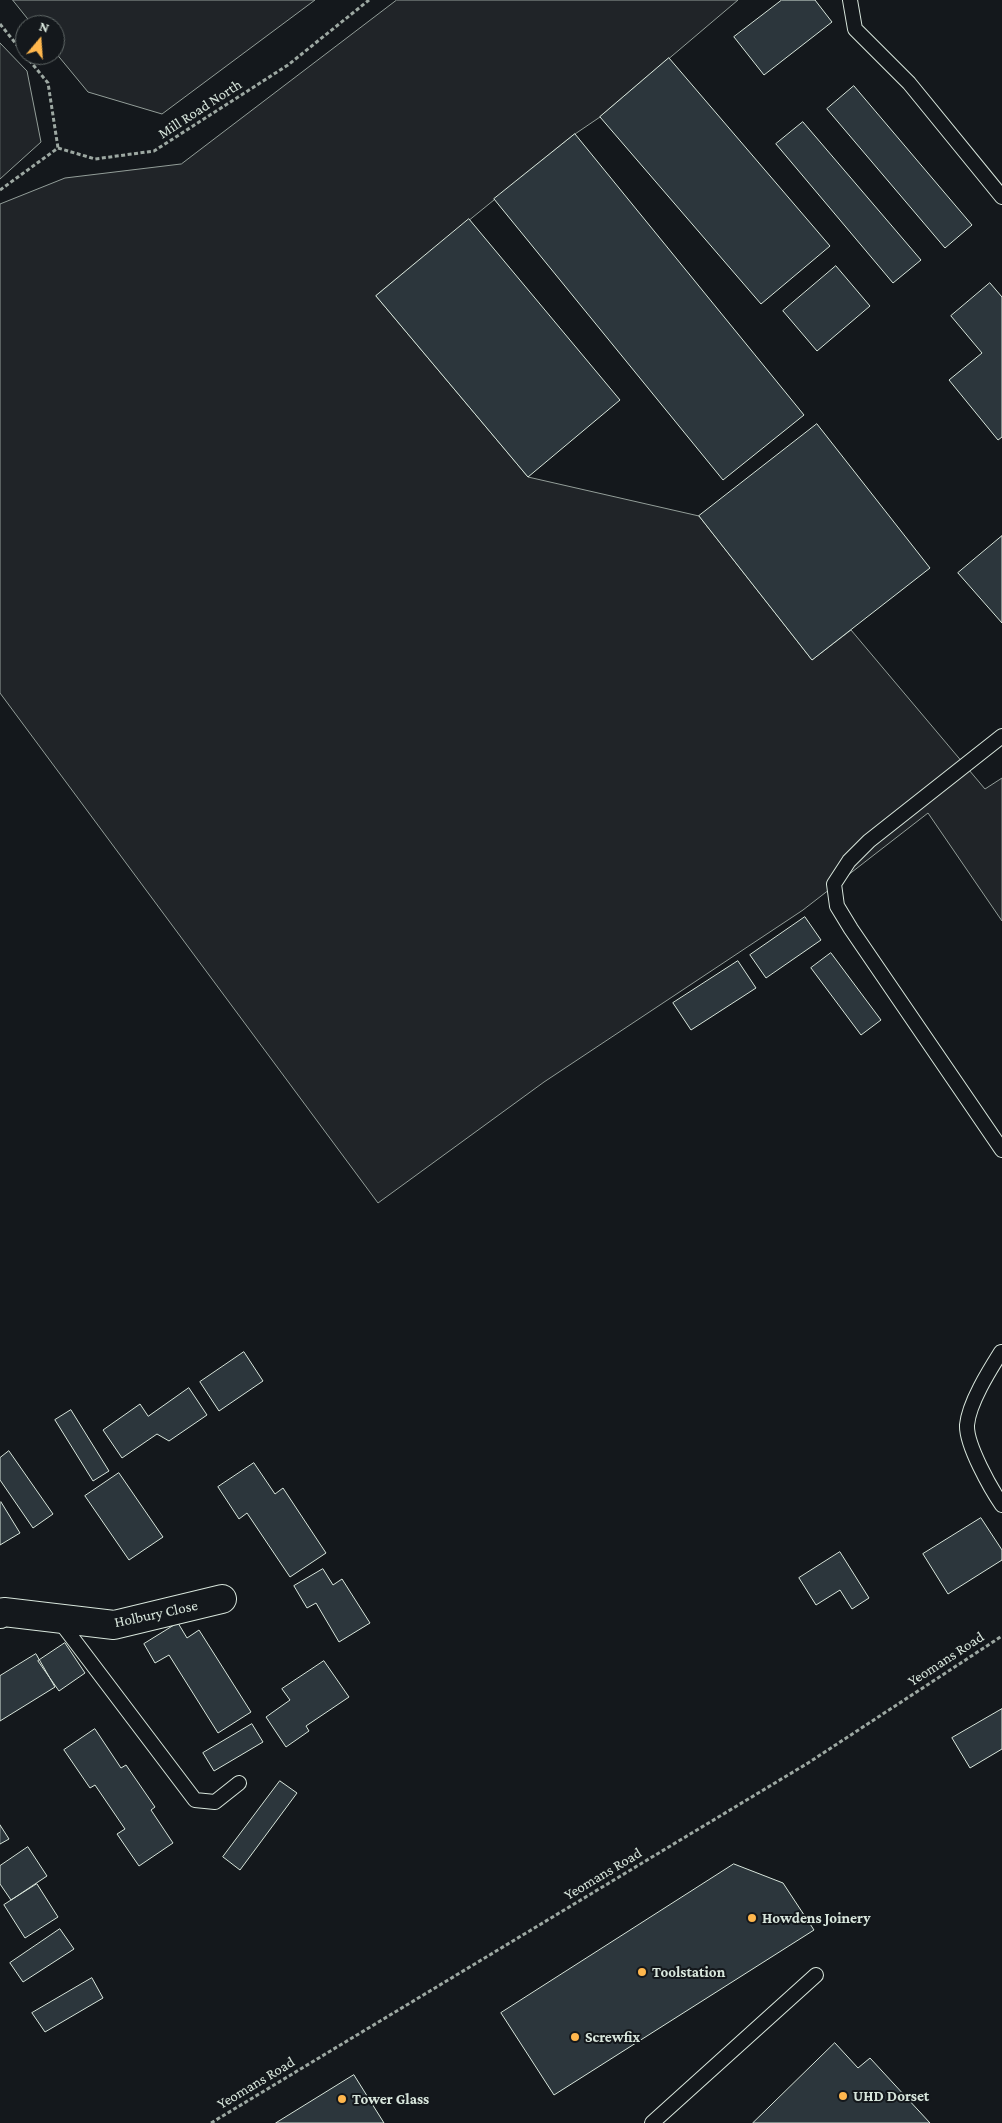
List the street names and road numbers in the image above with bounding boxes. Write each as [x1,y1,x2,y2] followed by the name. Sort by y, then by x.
[155,75,245,143] street label: Mill Road North
[113,1596,199,1632] street label: Holbury Close
[905,1628,987,1690] street label: Yeomans Road
[561,1844,645,1904] street label: Yeomans Road
[214,2053,298,2113] street label: Yeomans Road

